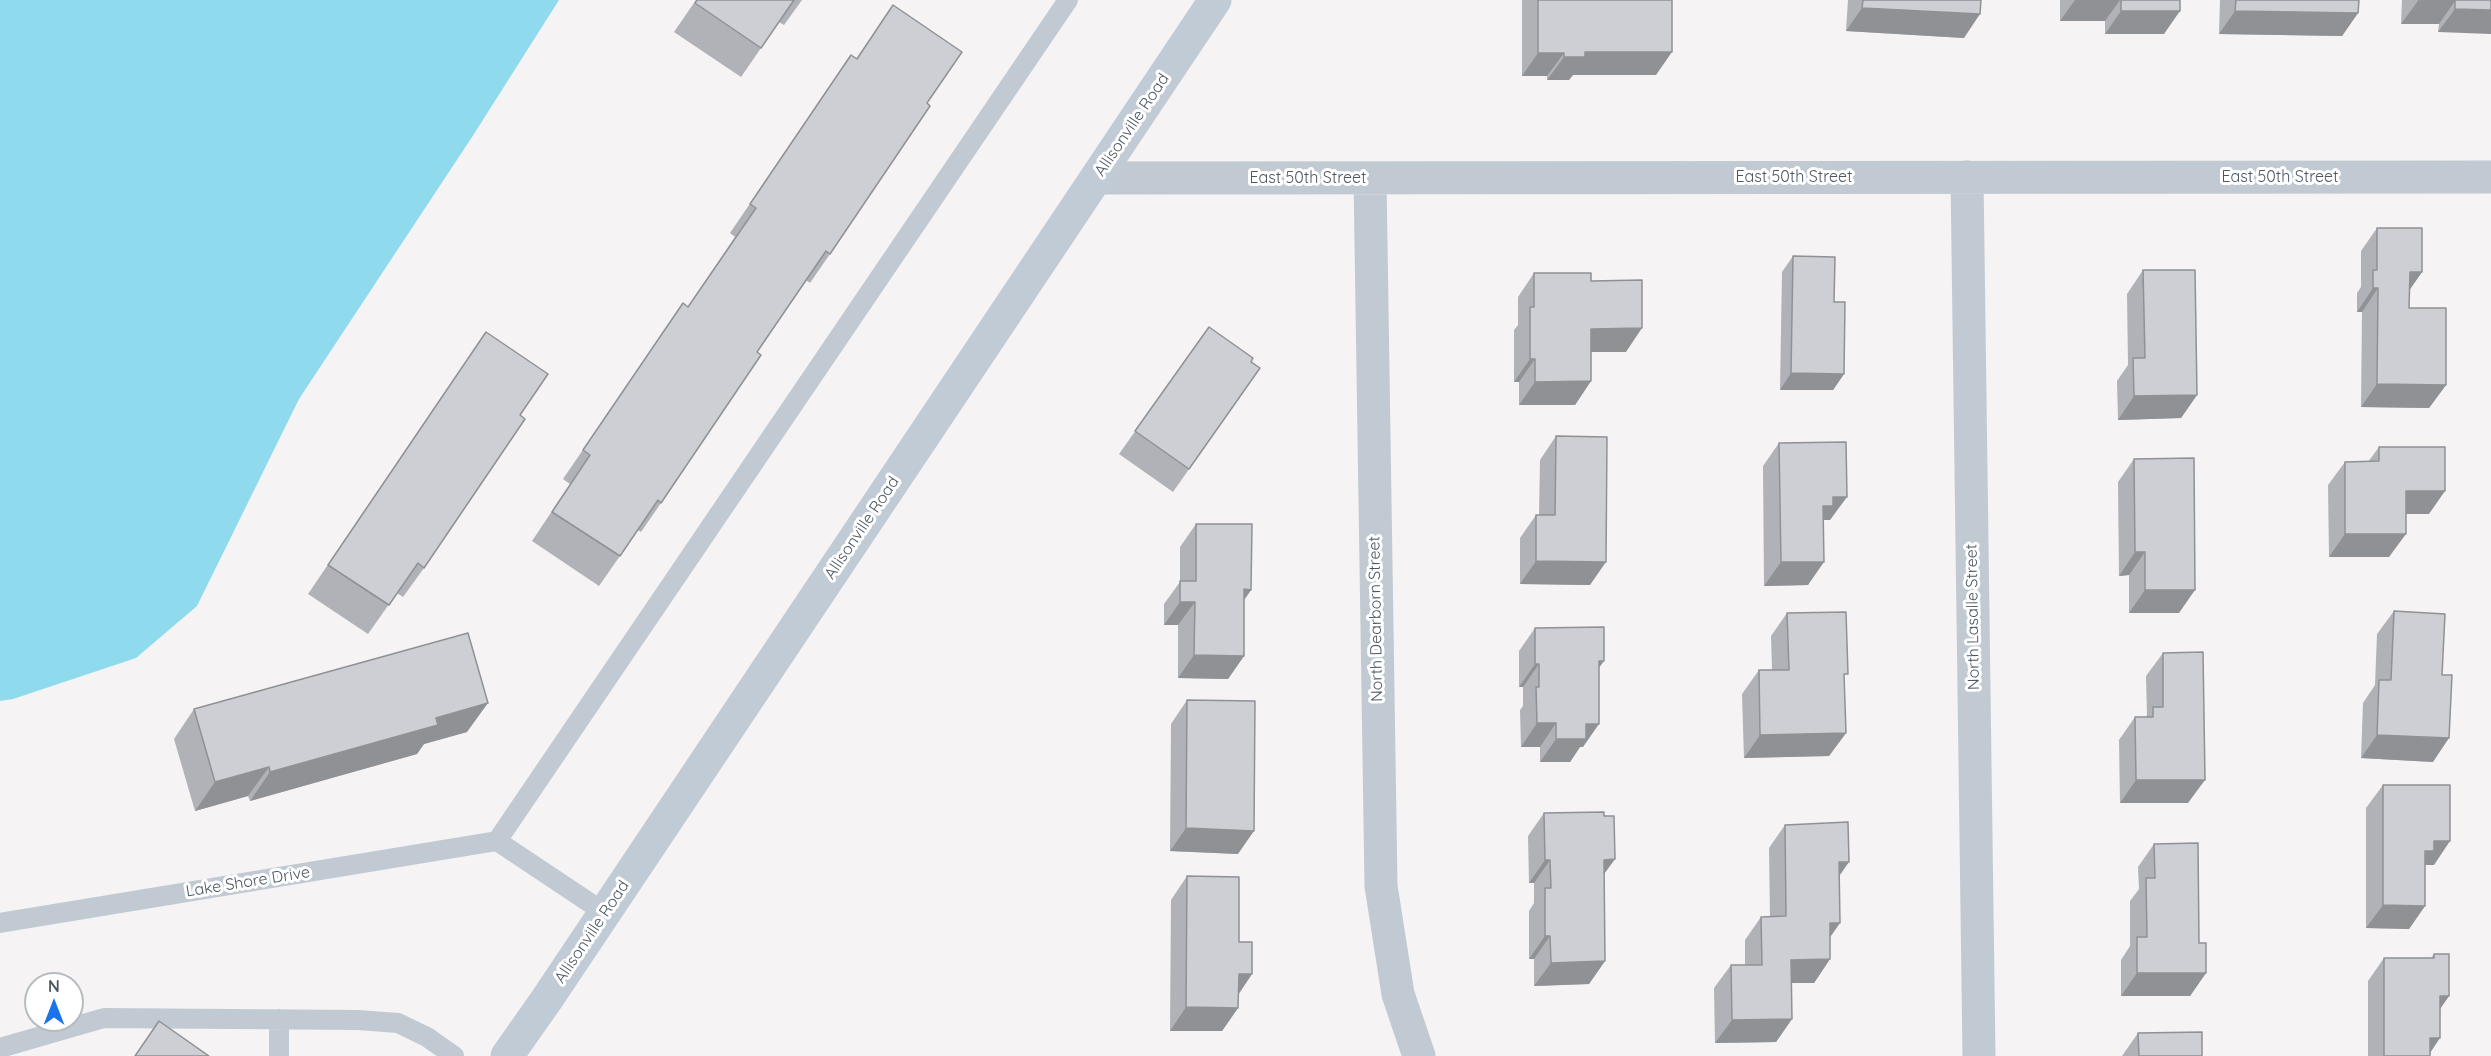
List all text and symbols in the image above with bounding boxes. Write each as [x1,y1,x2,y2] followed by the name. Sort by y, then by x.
[1091,70,1173,180] street label: Allisonville Road
[1736,167,1852,187] street label: East 50th Street
[2222,167,2338,187] street label: East 50th Street
[1250,168,1366,188] street label: East 50th Street
[821,473,903,583] street label: Allisonville Road
[1365,536,1387,702] street label: North Dearborn Street
[1962,544,1984,690] street label: North Lasalle Street
[185,863,311,901] street label: Lake Shore Drive
[551,877,633,987] street label: Allisonville Road
[24,972,84,1032] north arrow
[48,976,60,996] text: N

